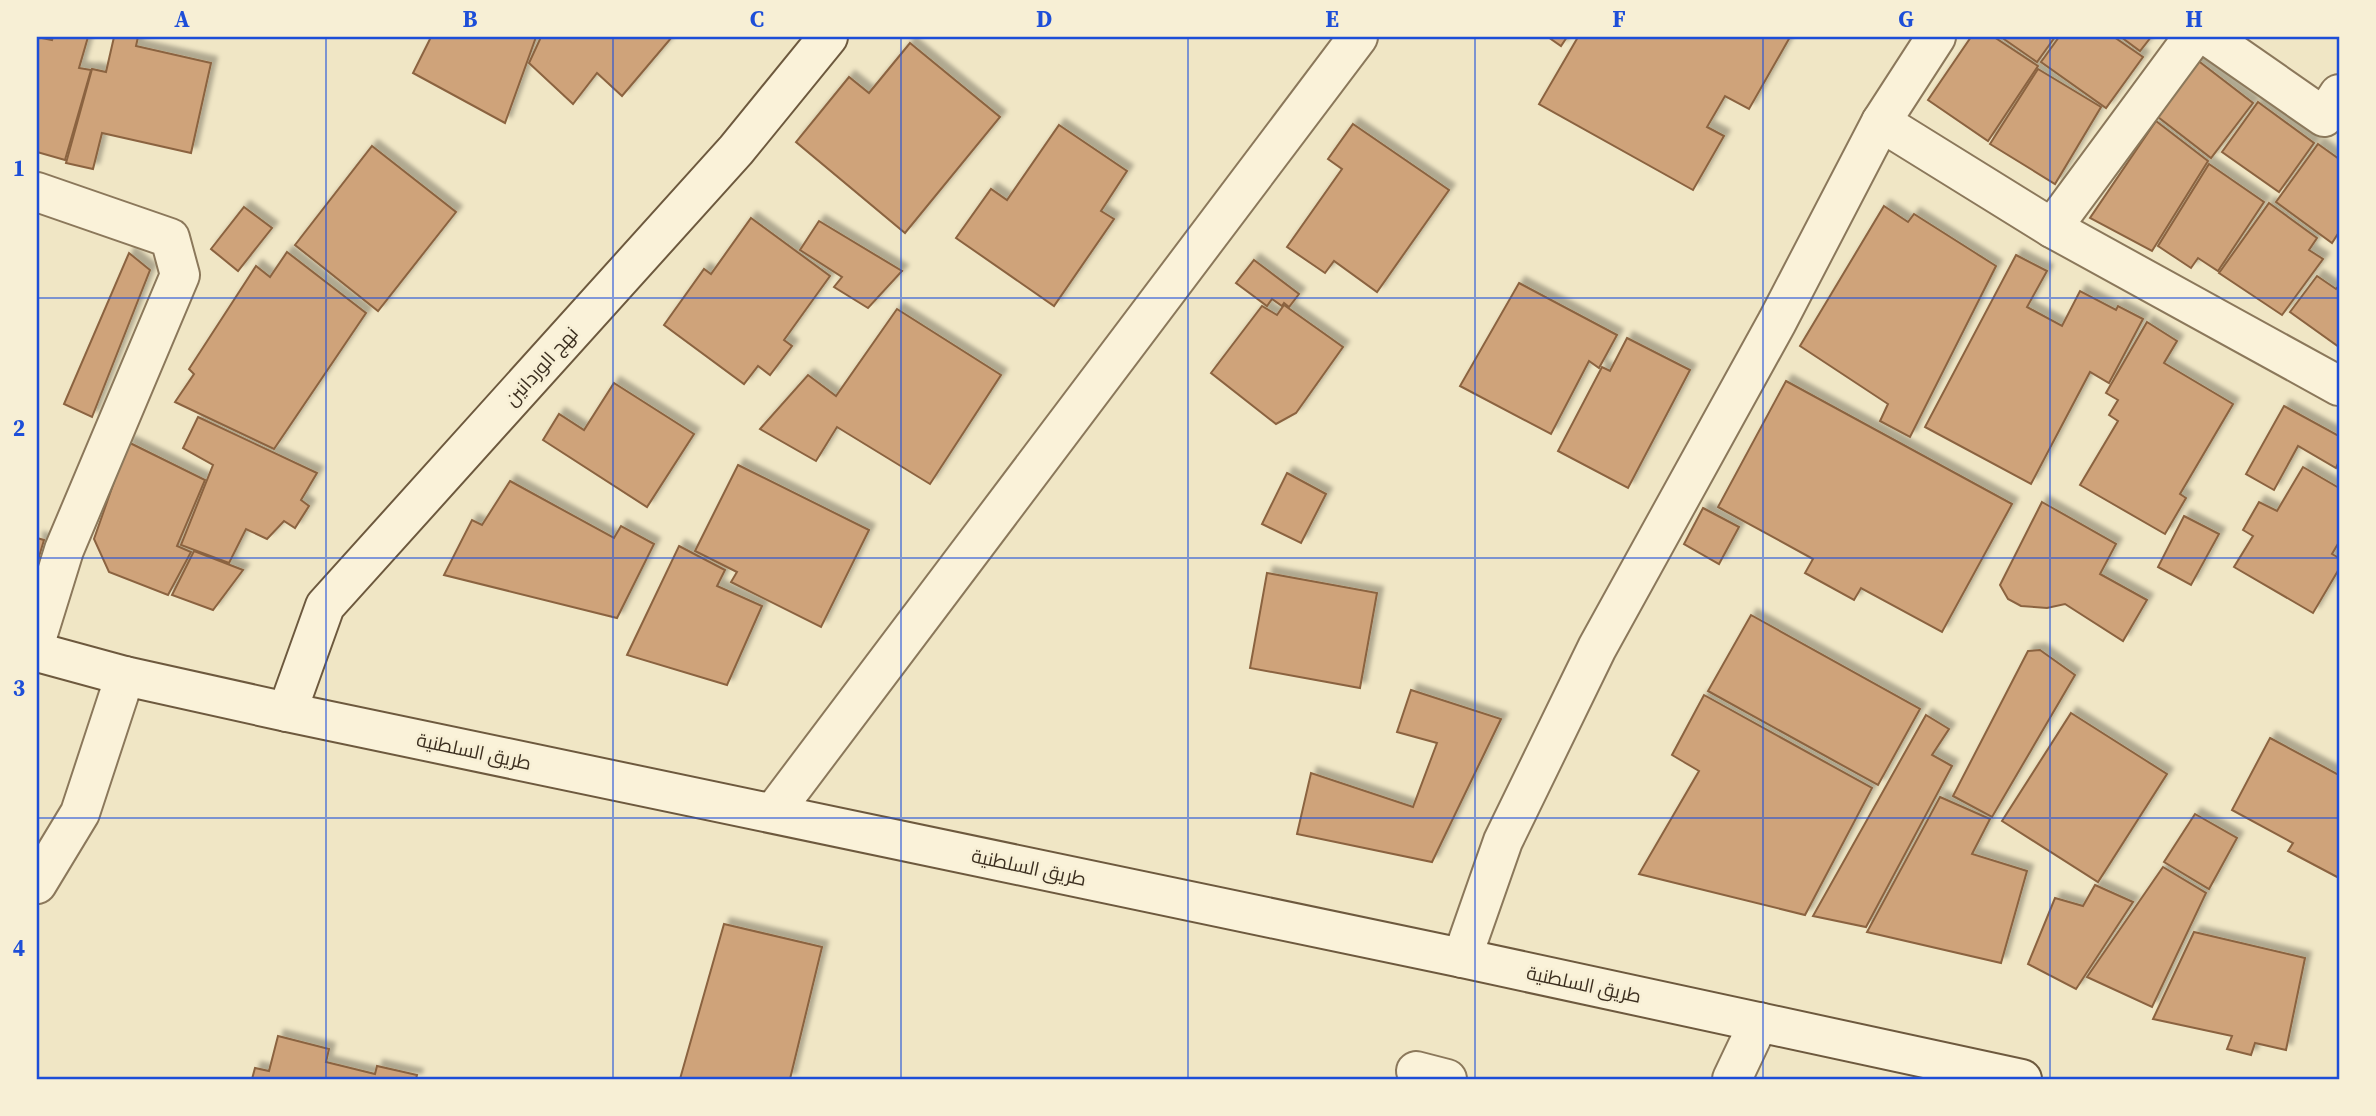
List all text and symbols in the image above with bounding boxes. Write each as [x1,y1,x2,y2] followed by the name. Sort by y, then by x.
[174,3,190,35] text: A
[463,3,478,35] text: B
[750,3,764,35] text: C
[1036,3,1052,35] text: D
[1325,3,1339,35] text: E
[1612,3,1626,35] text: F
[1898,3,1914,35] text: G
[2185,3,2203,35] text: H
[13,152,25,184] text: 1
[498,321,584,412] street label: نهج الوردانين
[13,412,25,444] text: 2
[13,672,25,704] text: 3
[414,726,534,776] street label: طريق السلطنية
[969,842,1089,892] street label: طريق السلطنية
[13,932,25,964] text: 4
[1524,959,1644,1009] street label: طريق السلطنية

